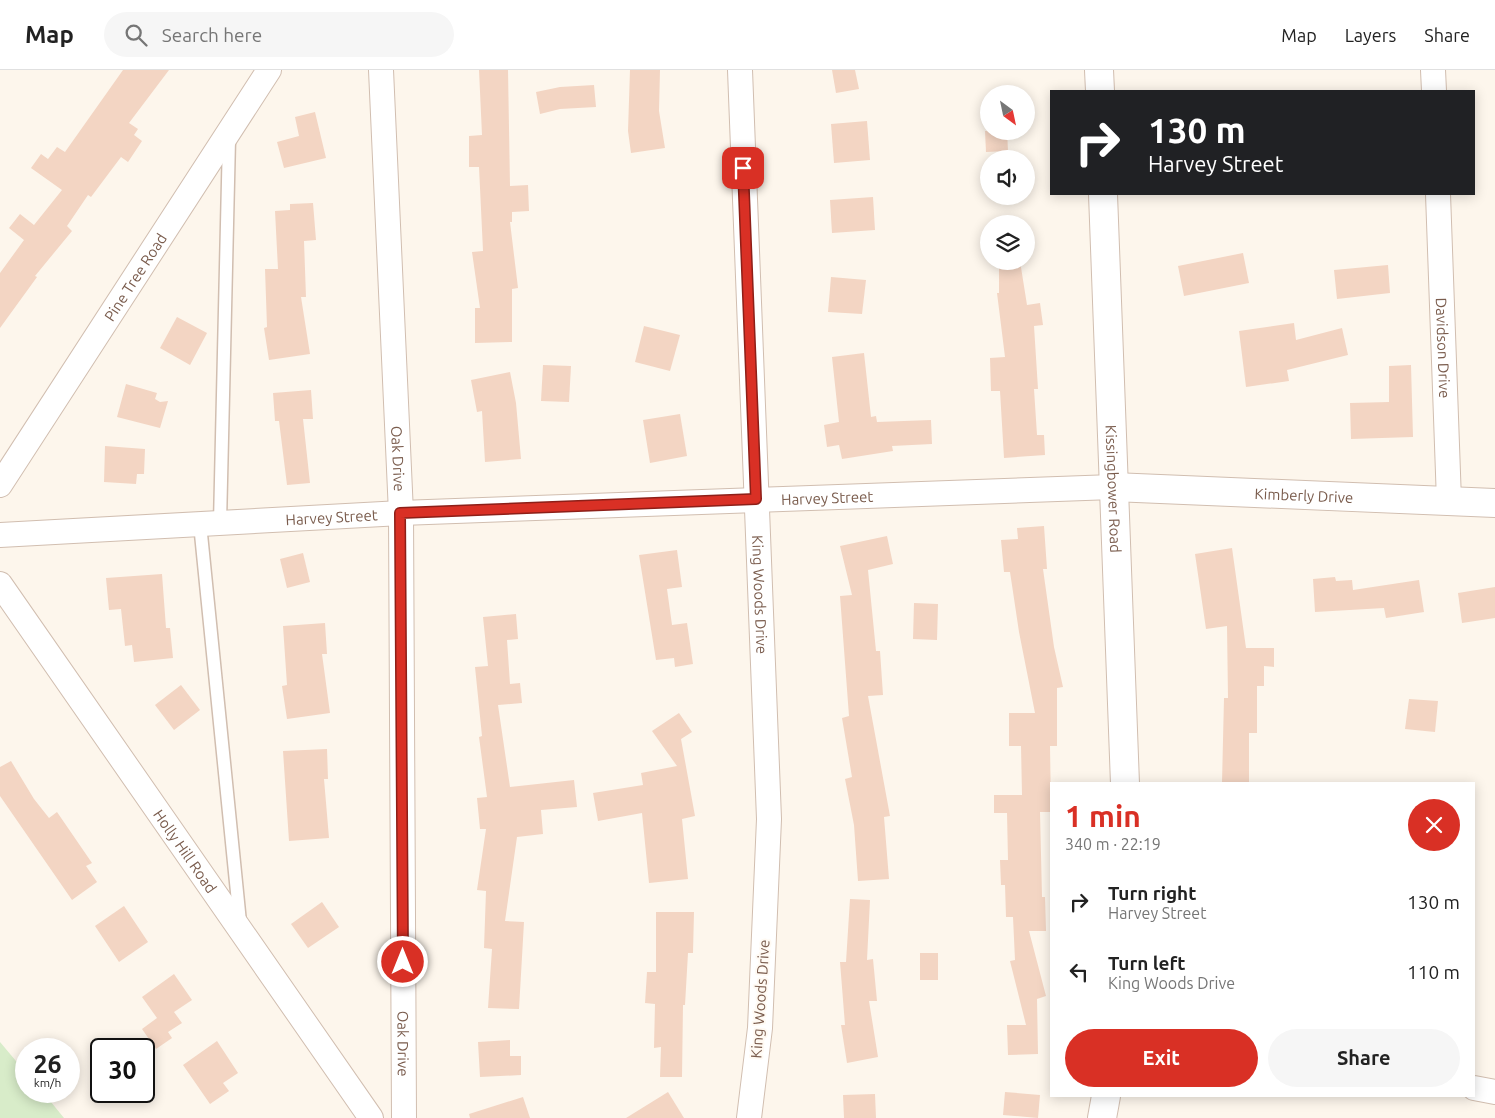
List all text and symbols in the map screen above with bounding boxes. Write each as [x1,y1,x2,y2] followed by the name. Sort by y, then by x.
[104,12,454,57] search box
[25,21,74,48] text: Map
[122,21,150,49] icon: search
[162,24,262,46] text: Search here
[1281,25,1317,45] text: Map
[1345,25,1396,45] text: Layers
[1424,25,1470,45] text: Share
[980,85,1035,140] north arrow
[980,85,1035,270] map controls
[1065,110,1130,175] icon: right
[1148,110,1246,150] text: 130 m
[722,147,764,189] pin
[980,150,1035,205] button: sound
[1148,151,1283,176] text: Harvey Street
[729,154,757,182] icon: arrive
[980,215,1035,270] button: layers
[100,230,170,324] street label: Pine Tree Road
[1433,297,1454,399] street label: Davidson Drive
[1103,424,1125,553] street label: Kissingbower Road
[389,425,409,492] street label: Oak Drive
[1254,484,1354,506] street label: Kimberly Drive
[781,487,874,508] street label: Harvey Street
[285,506,378,528] street label: Harvey Street
[750,535,771,654] street label: King Woods Drive
[1065,799,1141,833] text: 1 min
[1408,799,1460,851] button: close
[151,806,220,896] street label: Holly Hill Road
[1065,835,1161,853] text: 340 m · 22:19
[1108,882,1196,904] text: Turn right
[1065,888,1093,916] icon: right
[1407,891,1460,913] text: 130 m
[1108,904,1206,922] text: Harvey Street
[376,935,428,987] position arrow
[747,939,773,1059] street label: King Woods Drive
[1108,952,1186,974] text: Turn left
[1065,958,1093,986] icon: left
[1407,961,1460,983] text: 110 m
[1108,974,1235,992] text: King Woods Drive
[395,1011,412,1077] street label: Oak Drive
[1065,1029,1258,1087] button: Exit
[1268,1029,1460,1087] button: Share
[90,1038,155,1103] speed limit sign: 30
[33,1050,62,1078] text: 26
[34,1076,61,1089] text: km/h

